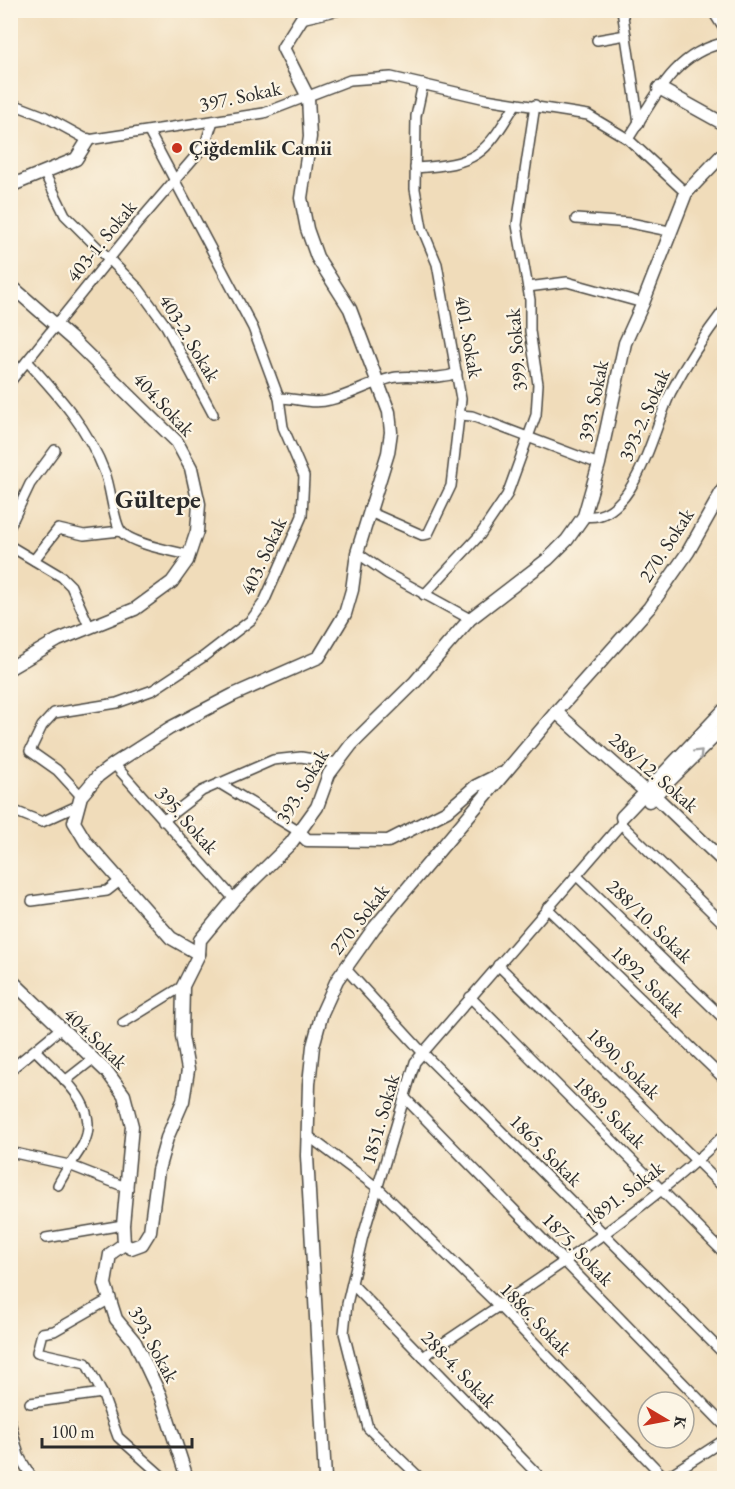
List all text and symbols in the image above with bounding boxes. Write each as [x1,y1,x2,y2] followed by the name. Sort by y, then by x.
[197,75,284,117] street label: 397. Sokak
[189,135,332,161] place label: Çiğdemlik Camii
[170,141,184,155] marker: Çiğdemlik Camii
[60,194,142,287] street label: 403-1. Sokak
[154,289,227,387] street label: 403-2. Sokak
[449,294,489,381] street label: 401. Sokak
[499,307,533,392] street label: 399. Sokak
[572,357,614,444] street label: 393. Sokak
[612,364,676,465] street label: 393-2. Sokak
[128,366,201,442] street label: 404.Sokak
[115,482,201,516] district label: Gültepe
[632,503,700,587] street label: 270. Sokak
[234,512,293,599] street label: 403. Sokak
[604,726,705,818] street label: 288/12. Sokak
[269,743,335,828] street label: 393. Sokak
[692,750,703,760] one-way arrow
[150,780,225,860] street label: 395. Sokak
[601,873,699,969] street label: 288/10. Sokak
[323,878,395,960] street label: 270. Sokak
[606,939,691,1023] street label: 1892. Sokak
[59,1001,134,1075] street label: 404.Sokak
[582,1021,667,1105] street label: 1890. Sokak
[355,1070,405,1167] street label: 1851. Sokak
[568,1070,652,1154] street label: 1889. Sokak
[504,1108,588,1192] street label: 1865. Sokak
[579,1154,669,1231] street label: 1891. Sokak
[536,1207,620,1292] street label: 1875. Sokak
[494,1277,578,1362] street label: 1886. Sokak
[123,1301,185,1387] street label: 393. Sokak
[416,1325,503,1414] street label: 288-4. Sokak
[636,1390,696,1450] north arrow
[42,1411,192,1449] scale bar
[669,1415,692,1431] text: K
[51,1420,95,1443] text: 100 m

